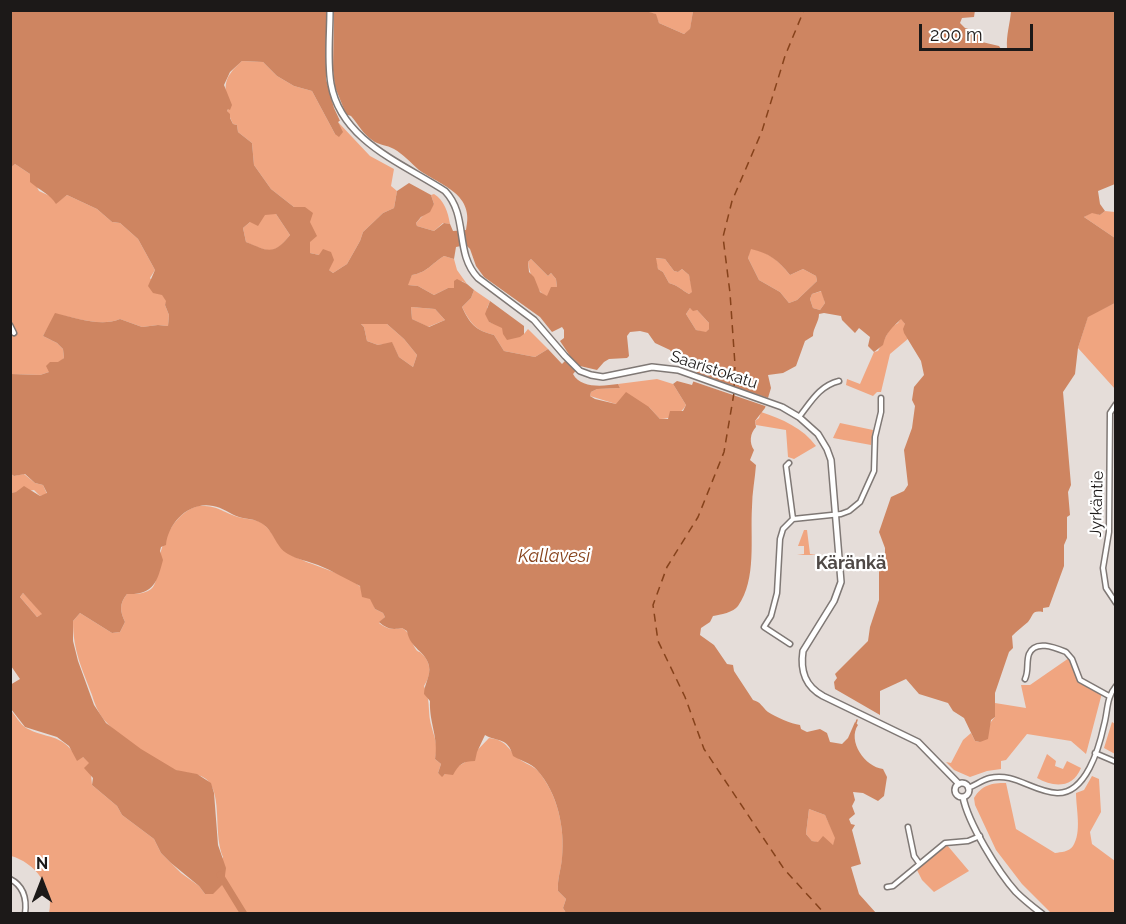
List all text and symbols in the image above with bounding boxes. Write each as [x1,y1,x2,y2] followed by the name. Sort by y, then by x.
[922,12,1036,50] scale bar
[930,24,983,45] text: 200 m
[668,347,760,393] street label: Saaristokatu
[1086,470,1108,538] street label: Jyrkäntie
[518,546,590,568] water label: Kallavesi
[816,553,886,575] district label: Käränkä
[12,852,72,912] north arrow
[36,854,48,873] text: N

